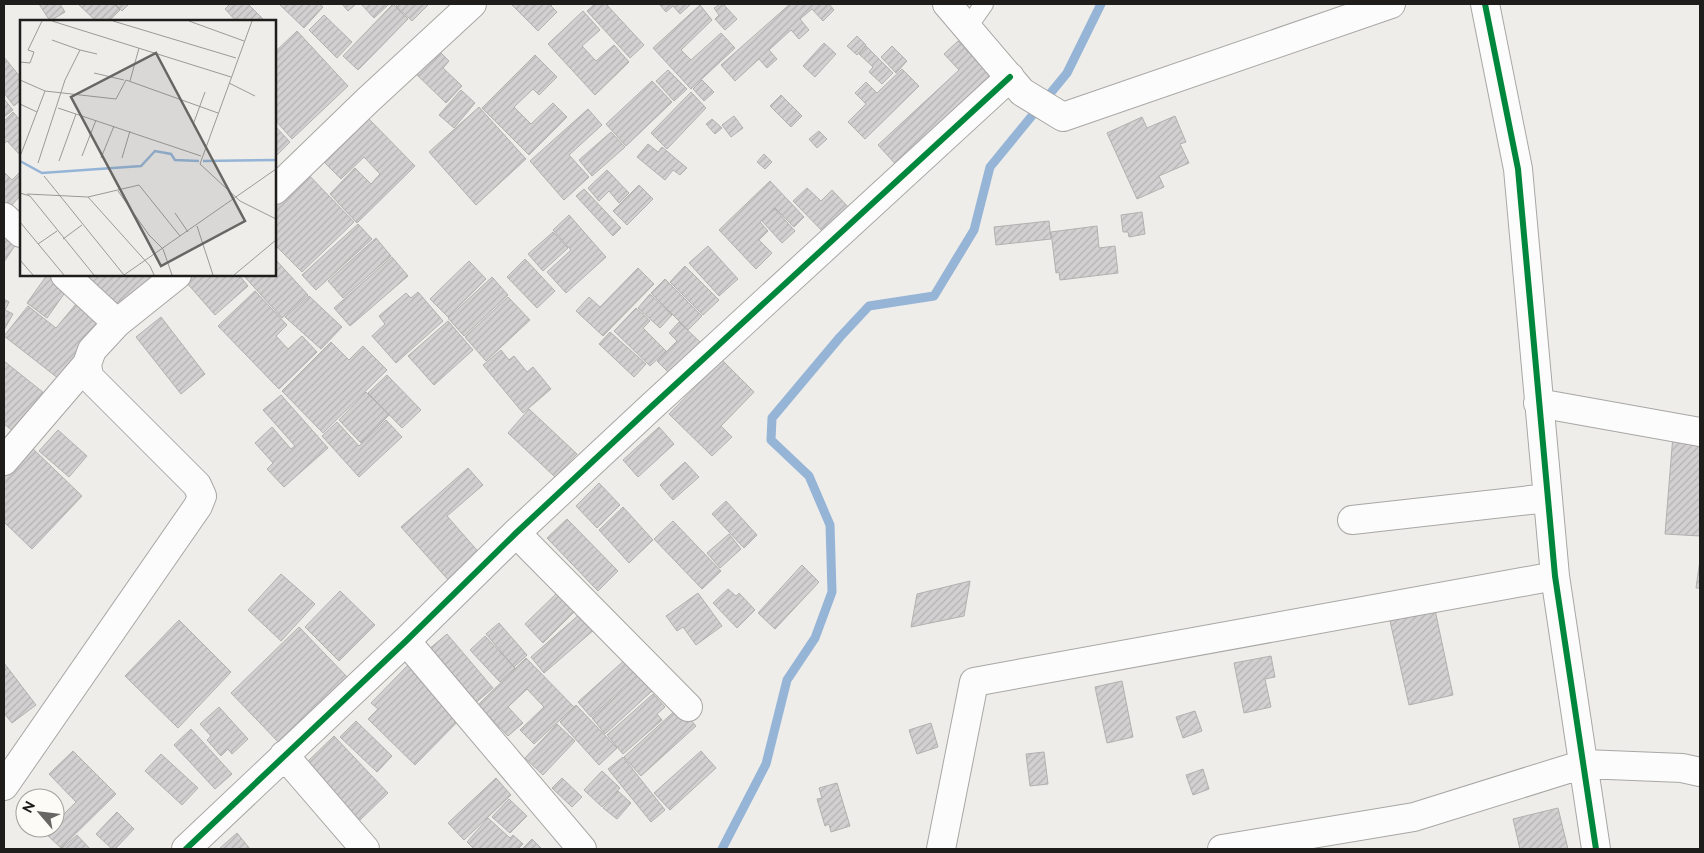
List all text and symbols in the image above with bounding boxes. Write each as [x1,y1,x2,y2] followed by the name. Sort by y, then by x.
[20,20,276,276] inset map
[15,788,65,838] north arrow
[19,798,38,815] text: N

